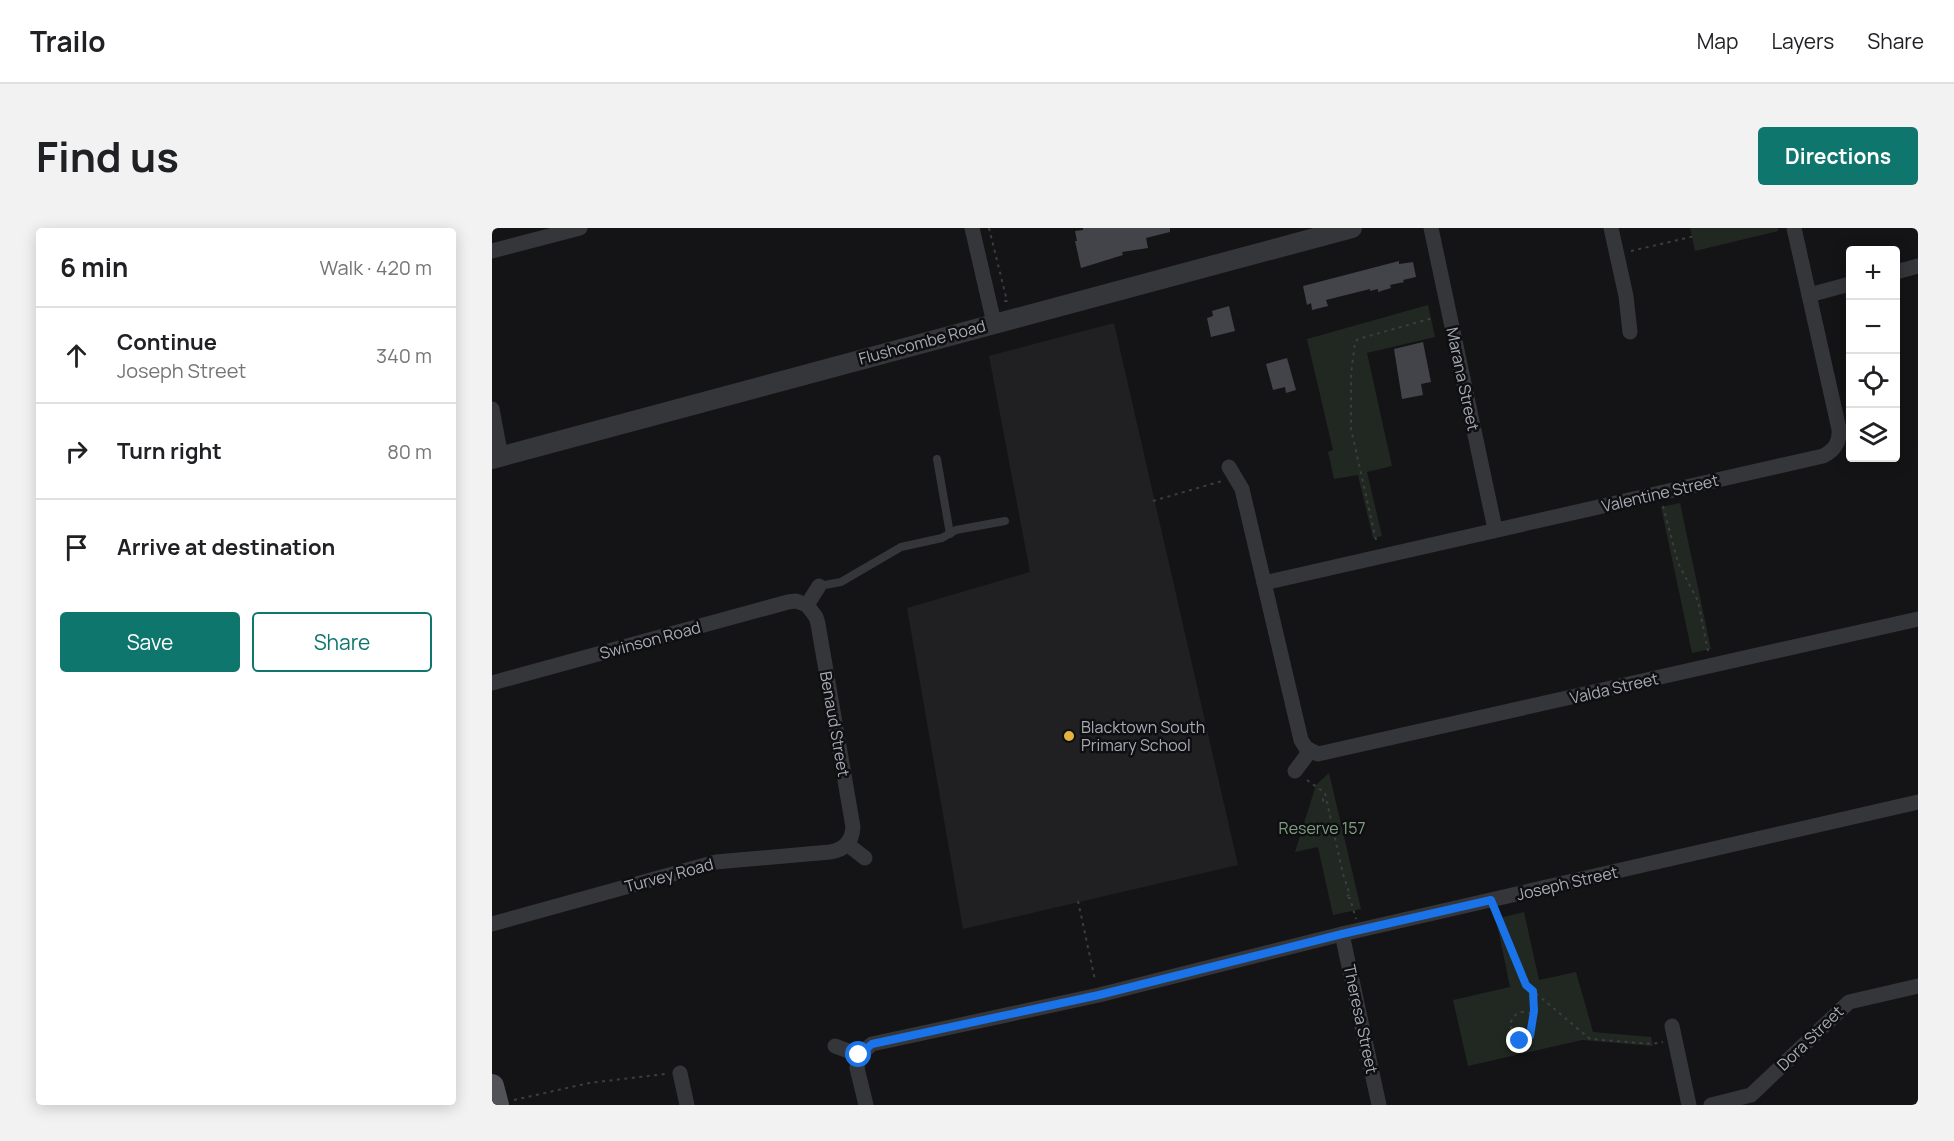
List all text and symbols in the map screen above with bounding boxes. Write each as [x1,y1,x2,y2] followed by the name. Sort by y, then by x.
[30,22,106,60] text: Trailo
[1697,27,1738,55] text: Map
[1771,27,1834,55] text: Layers
[1867,27,1924,55] text: Share
[36,127,179,185] text: Find us
[1758,127,1918,185] button: Directions
[1846,246,1900,462] map controls
[1846,246,1900,300] button: +
[60,249,128,285] text: 6 min
[320,254,432,281] text: Walk · 420 m
[1846,300,1900,354] button: −
[856,314,988,370] street label: Flushcombe Road
[1441,325,1485,433] street label: Marana Street
[117,327,217,357] text: Continue
[60,339,93,372] icon: ahead
[376,342,432,369] text: 340 m
[1846,354,1900,408] button: locate
[117,357,246,384] text: Joseph Street
[1846,408,1900,462] button: layers
[60,435,93,468] icon: right
[117,436,222,466] text: Turn right
[387,438,432,465] text: 80 m
[1599,469,1721,517] street label: Valentine Street
[60,531,93,564] icon: arrive
[117,532,335,562] text: Arrive at destination
[60,612,240,672] button: Save
[252,612,432,672] button: Share
[597,616,703,664] street label: Swinson Road
[1568,667,1660,709] street label: Valda Street
[815,670,855,778] street label: Benaud Street
[1081,716,1205,756] place label: Blacktown South Primary School
[1062,729,1076,743] marker: Blacktown South Primary School
[1279,817,1365,839] park label: Reserve 157
[622,853,716,897] street label: Turvey Road
[1514,861,1620,905] street label: Joseph Street
[1339,963,1383,1075] street label: Theresa Street
[1772,1001,1848,1075] street label: Dora Street
[1506,1027,1532,1053] route end
[845,1041,871,1067] route start

